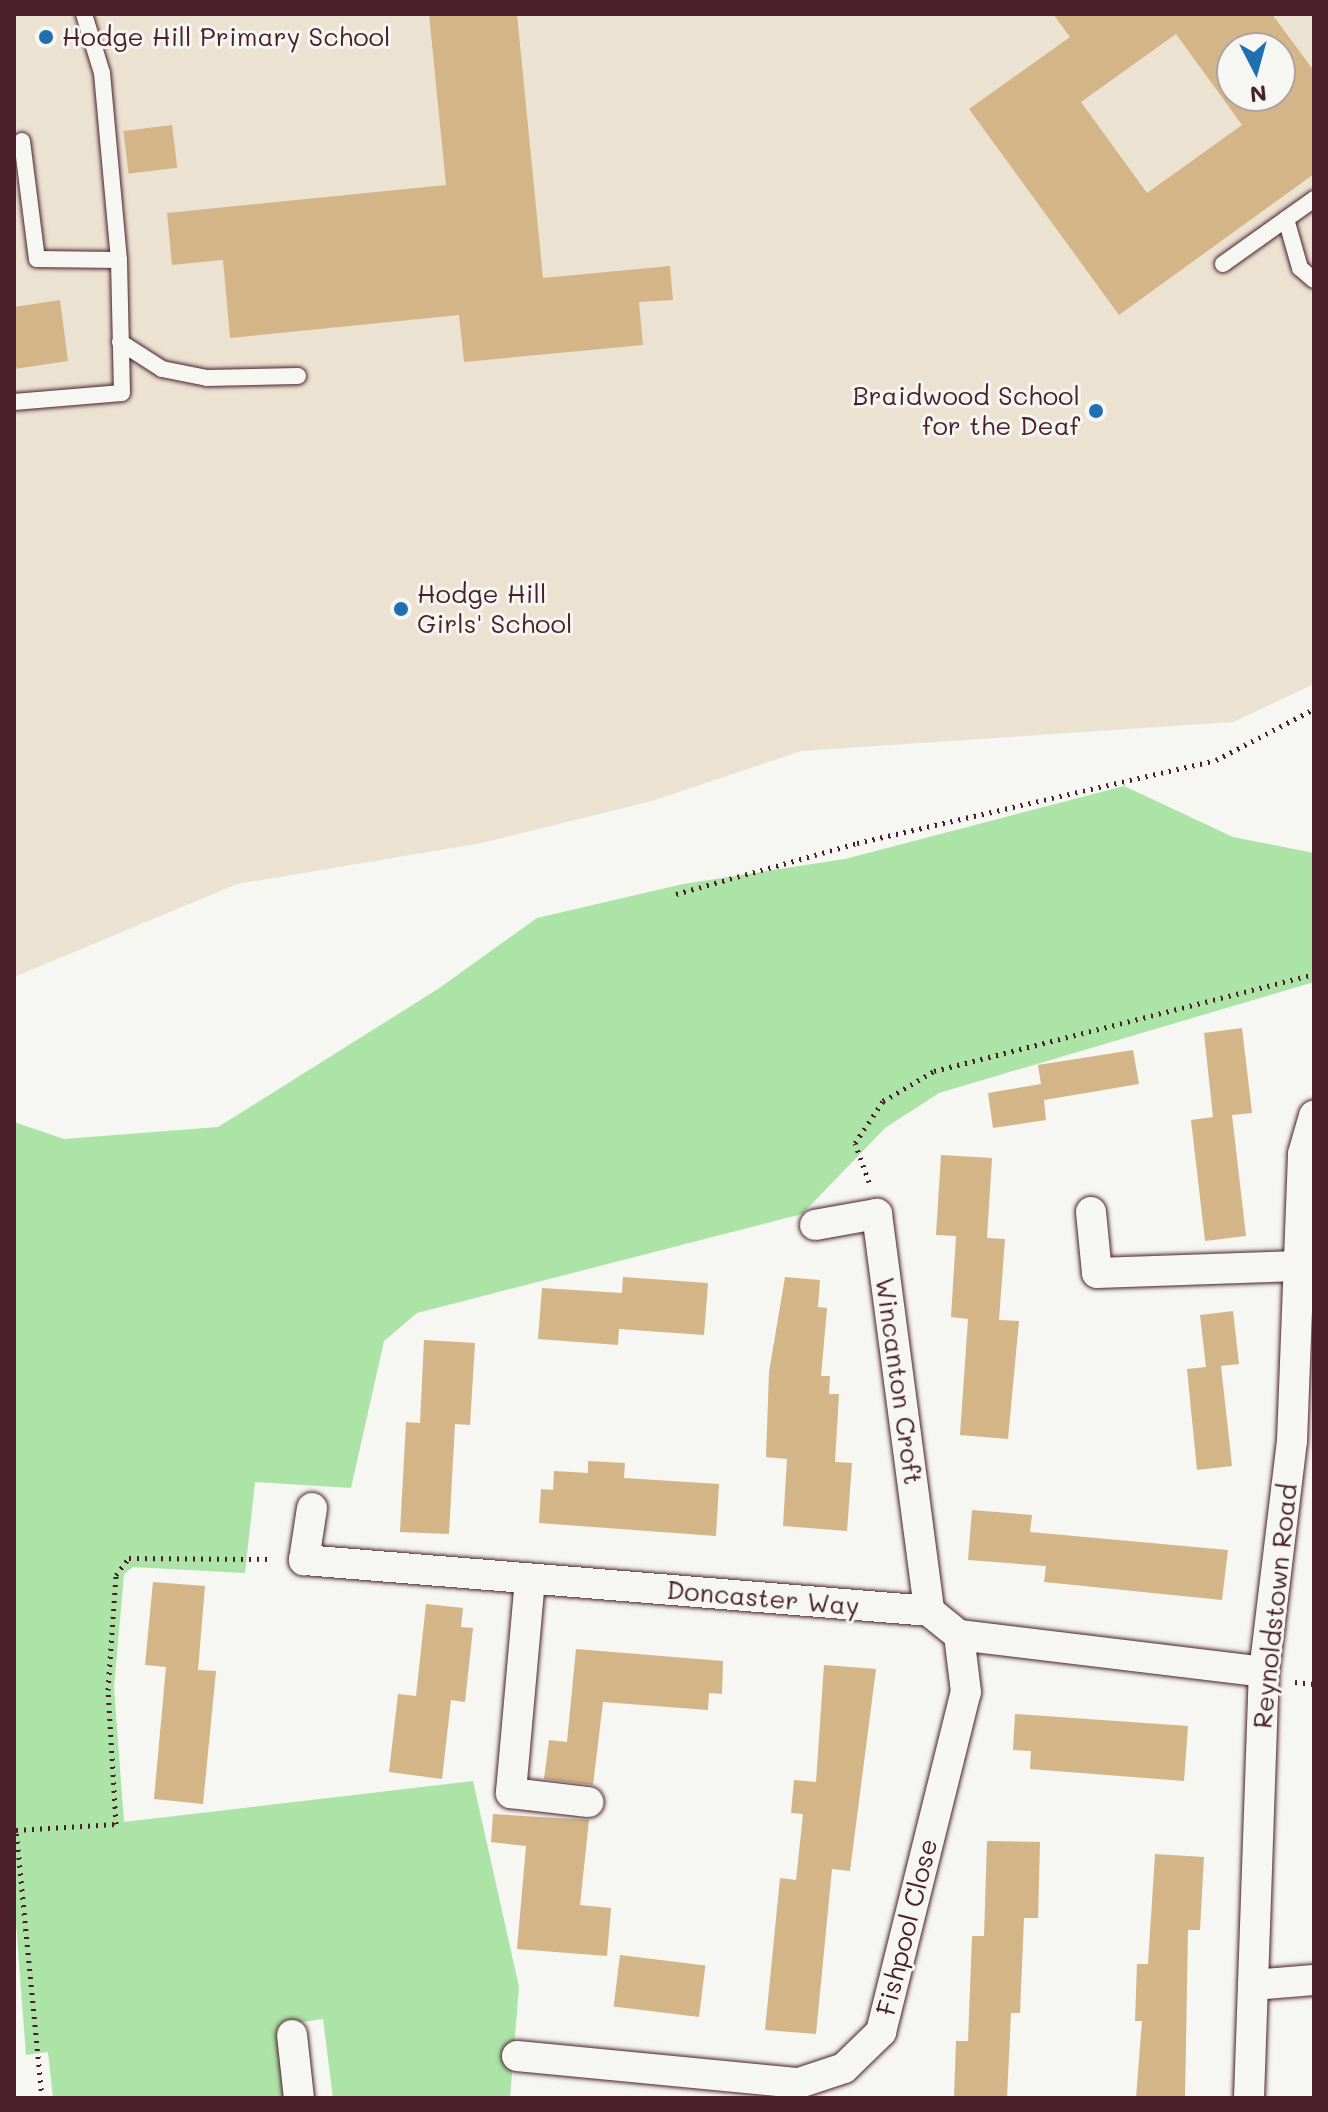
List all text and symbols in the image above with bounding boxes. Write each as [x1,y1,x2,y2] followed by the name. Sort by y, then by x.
[62,21,391,53] place label: Hodge Hill Primary School
[37,28,55,46] marker: Hodge Hill Primary School
[1216,32,1296,112] north arrow
[1249,79,1268,110] text: N
[852,380,1080,442] place label: Braidwood School for the Deaf
[1087,402,1105,420] marker: Braidwood School for the Deaf
[417,578,572,640] place label: Hodge Hill Girls' School
[392,600,410,618] marker: Hodge Hill Girls' School
[869,1275,929,1487] street label: Wincanton Croft
[1247,1482,1303,1730] street label: Reynoldstown Road
[665,1574,861,1622] street label: Doncaster Way
[870,1836,944,2018] street label: Fishpool Close

